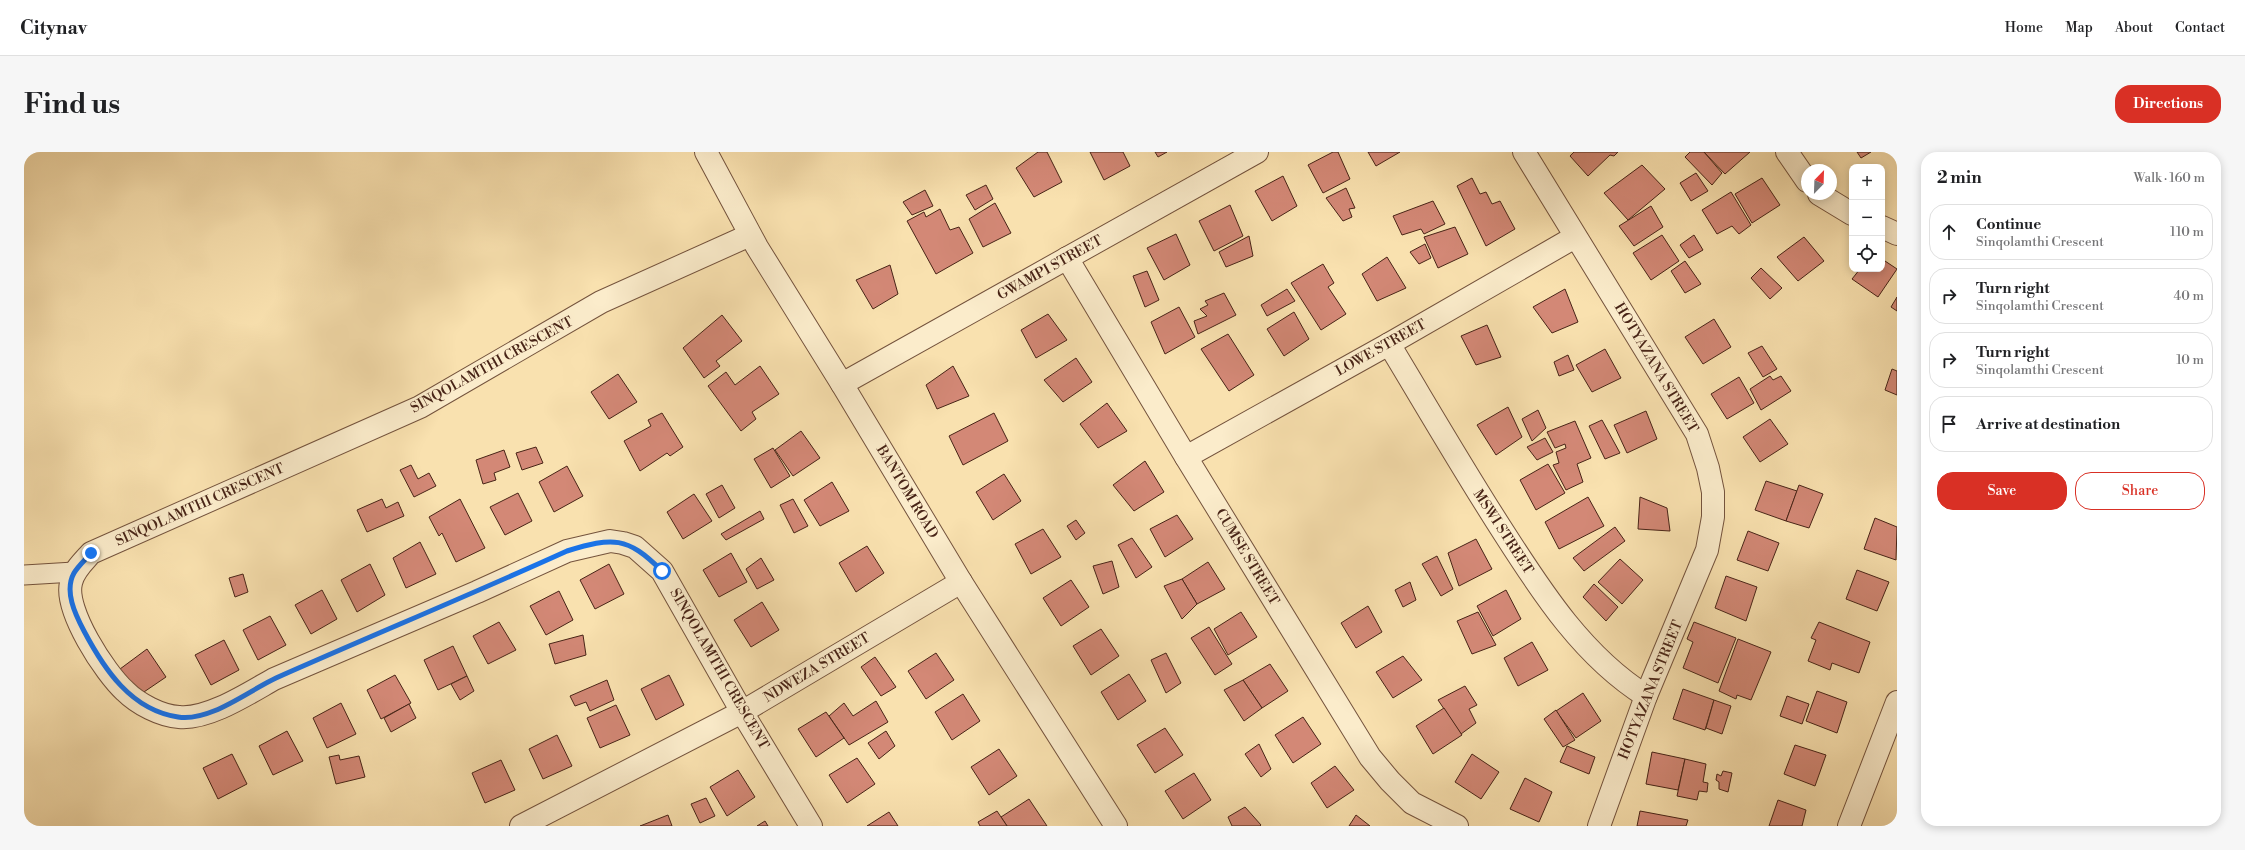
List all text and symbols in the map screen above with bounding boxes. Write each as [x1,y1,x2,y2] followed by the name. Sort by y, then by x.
[20,16,87,40] text: Citynav
[2005,19,2043,37] text: Home
[2065,19,2093,37] text: Map
[2115,19,2153,37] text: About
[2175,19,2225,37] text: Contact
[2115,85,2221,123] button: Directions
[24,87,120,122] text: Find us
[1801,164,1837,200] north arrow
[1849,164,1885,272] map controls
[1849,164,1885,200] button: +
[1937,167,1982,189] text: 2 min
[2134,170,2205,186] text: Walk · 160 m
[1849,200,1885,236] button: −
[1976,215,2041,234] text: Continue
[1938,221,1960,243] icon: ahead
[2170,224,2204,240] text: 110 m
[994,232,1106,304] street label: GWAMPI STREET
[1976,234,2104,250] text: Sinqolamthi Crescent
[1849,236,1885,272] button: locate
[1976,279,2050,298] text: Turn right
[1938,285,1960,307] icon: right
[2174,288,2204,304] text: 40 m
[1976,298,2104,314] text: Sinqolamthi Crescent
[1610,300,1702,436] street label: HOTYAZANA STREET
[408,313,577,417] street label: SINQOLAMTHI CRESCENT
[1332,316,1430,380] street label: LOWE STREET
[1976,343,2050,362] text: Turn right
[1938,349,1960,371] icon: right
[2176,352,2204,368] text: 10 m
[1976,362,2104,378] text: Sinqolamthi Crescent
[1938,413,1960,435] icon: arrive
[1976,415,2120,434] text: Arrive at destination
[872,441,942,542] street label: BANTOM ROAD
[113,459,287,550] street label: SINQOLAMTHI CRESCENT
[1937,472,2067,510] button: Save
[2075,472,2205,510] button: Share
[1469,486,1537,578] street label: MSWI STREET
[1211,505,1283,609] street label: CUMSE STREET
[82,544,100,562] route end
[653,562,671,580] route start
[665,585,773,753] street label: SINQOLAMTHI CRESCENT
[1615,618,1687,762] street label: HOTYAZANA STREET
[760,629,874,707] street label: NDWEZA STREET

